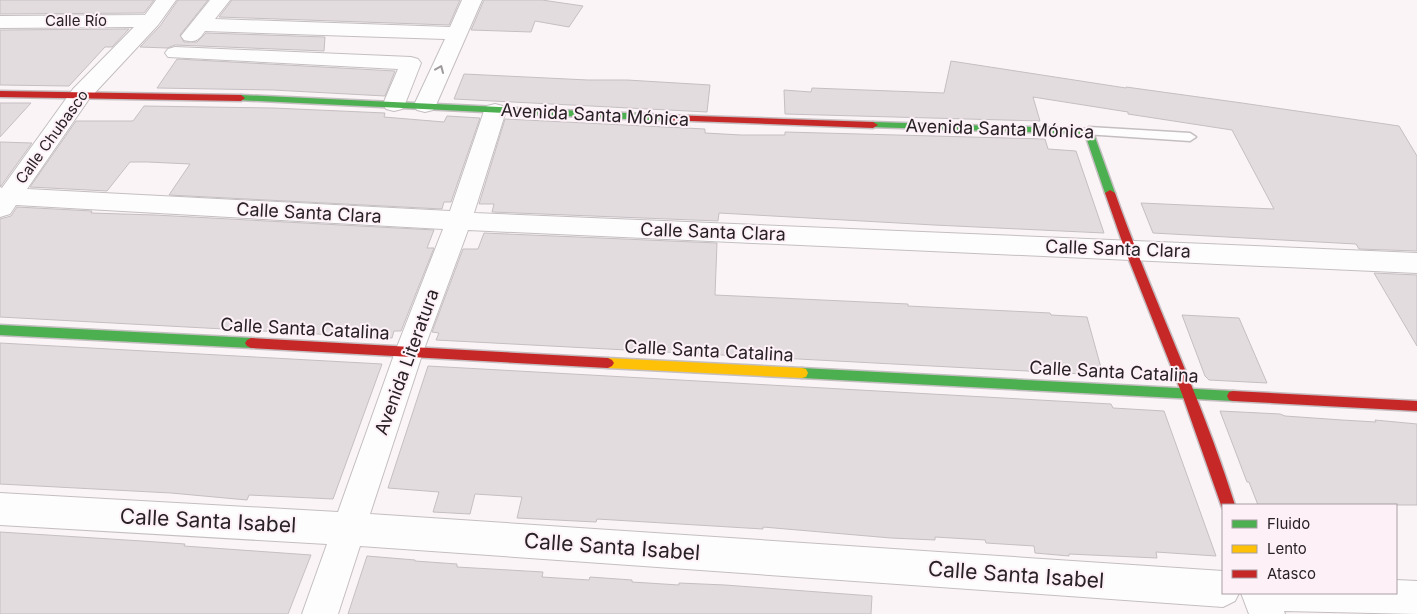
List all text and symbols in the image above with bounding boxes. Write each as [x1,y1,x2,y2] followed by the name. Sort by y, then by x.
[45,11,107,30] street label: Calle Río
[434,65,445,74] one-way arrow
[11,86,92,187] street label: Calle Chubasco
[500,99,690,130] street label: Avenida Santa Mónica
[905,115,1095,142] street label: Avenida Santa Mónica
[236,198,382,227] street label: Calle Santa Clara
[640,218,786,245] street label: Calle Santa Clara
[1045,235,1191,262] street label: Calle Santa Clara
[370,286,443,438] street label: Avenida Literatura
[220,314,390,343] street label: Calle Santa Catalina
[624,336,794,365] street label: Calle Santa Catalina
[1029,357,1199,386] street label: Calle Santa Catalina
[119,503,297,538] street label: Calle Santa Isabel
[1222,504,1397,594] legend
[1267,514,1310,533] text: Fluido
[523,528,701,565] street label: Calle Santa Isabel
[1267,539,1307,558] text: Lento
[927,556,1105,593] street label: Calle Santa Isabel
[1267,564,1316,583] text: Atasco

